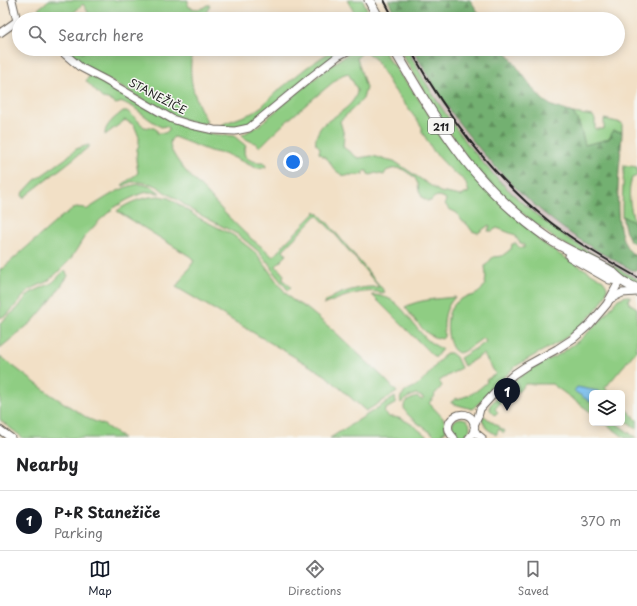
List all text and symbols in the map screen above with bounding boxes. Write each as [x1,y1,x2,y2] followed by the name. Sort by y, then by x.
[12,12,625,56] search box
[26,23,48,45] icon: search
[58,23,144,46] text: Search here
[126,74,190,118] street label: STANEŽIČE
[428,118,454,134] road number: 211
[283,152,303,172] your location
[494,378,520,411] pin: 1
[589,390,625,426] map controls
[589,390,625,426] button: layers
[16,451,78,477] text: Nearby
[54,500,160,523] text: P+R Stanežiče
[26,511,32,530] text: 1
[580,511,621,530] text: 370 m
[54,523,103,542] text: Parking
[88,558,112,599] tab: Map
[288,558,341,599] tab: Directions
[518,558,549,599] tab: Saved

